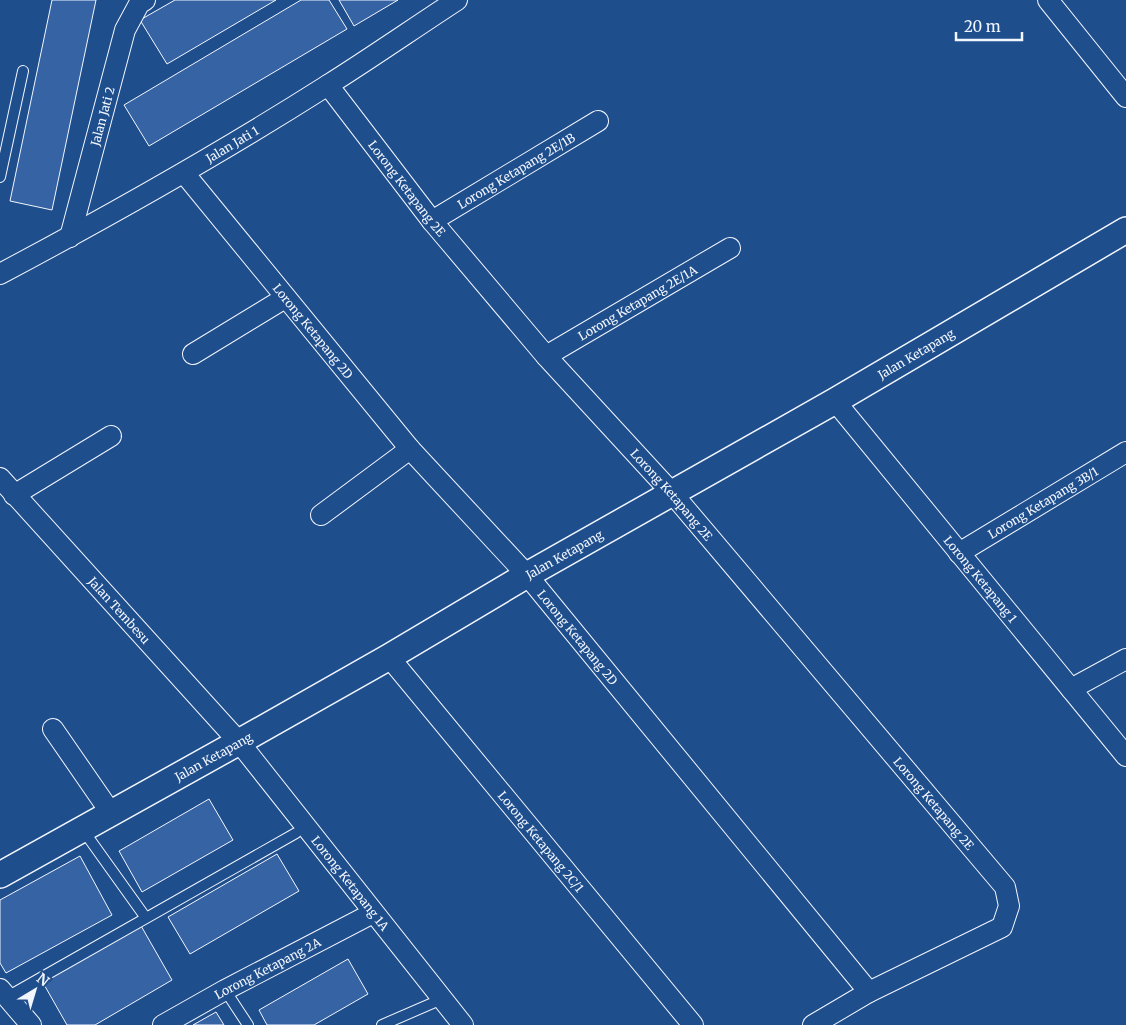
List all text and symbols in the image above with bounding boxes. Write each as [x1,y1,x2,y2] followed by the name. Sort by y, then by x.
[956,10,1022,42] scale bar
[964,17,1001,36] text: 20 m
[87,85,117,148] street label: Jalan Jati 2
[202,122,262,166] street label: Jalan Jati 1
[454,129,577,212] street label: Lorong Ketapang 2E/1B
[366,137,449,239] street label: Lorong Ketapang 2E
[575,261,700,343] street label: Lorong Ketapang 2E/1A
[270,280,357,381] street label: Lorong Ketapang 2D
[874,325,958,382] street label: Jalan Ketapang
[628,446,716,543] street label: Lorong Ketapang 2E
[985,463,1101,541] street label: Lorong Ketapang 3B/1
[522,526,606,582] street label: Jalan Ketapang
[941,532,1021,626] street label: Lorong Ketapang 1
[85,573,154,647] street label: Jalan Tembesu
[535,587,621,688] street label: Lorong Ketapang 2D
[171,728,255,784] street label: Jalan Ketapang
[891,754,978,853] street label: Lorong Ketapang 2E
[495,788,588,895] street label: Lorong Ketapang 2C/1
[309,833,393,934] street label: Lorong Ketapang 1A
[212,934,324,1002] street label: Lorong Ketapang 2A
[10,965,60,1015] north arrow
[33,969,53,990] text: N

